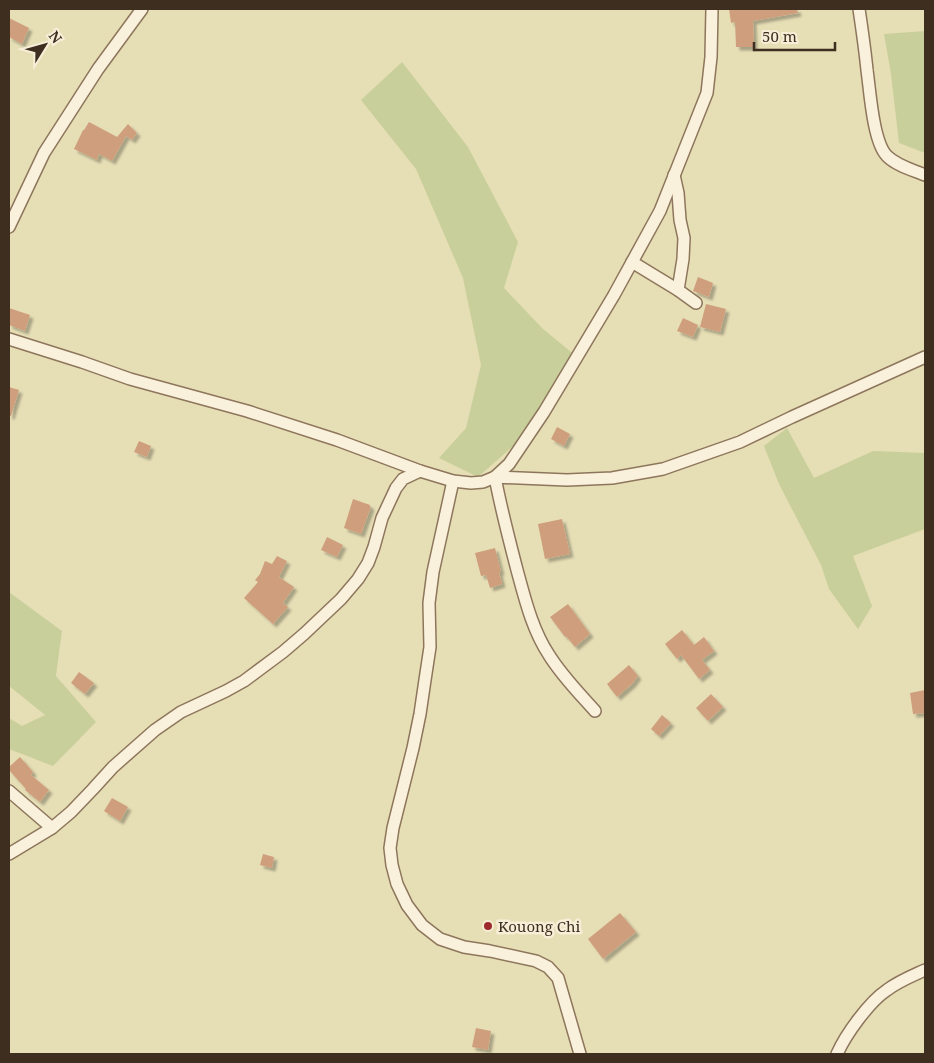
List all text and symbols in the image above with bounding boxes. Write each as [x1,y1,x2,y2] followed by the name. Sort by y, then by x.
[20,20,70,70] north arrow
[754,20,835,52] scale bar
[762,26,797,46] text: 50 m
[45,27,67,47] text: N
[498,916,580,936] place label: Kouong Chi
[482,920,494,932] marker: Kouong Chi

